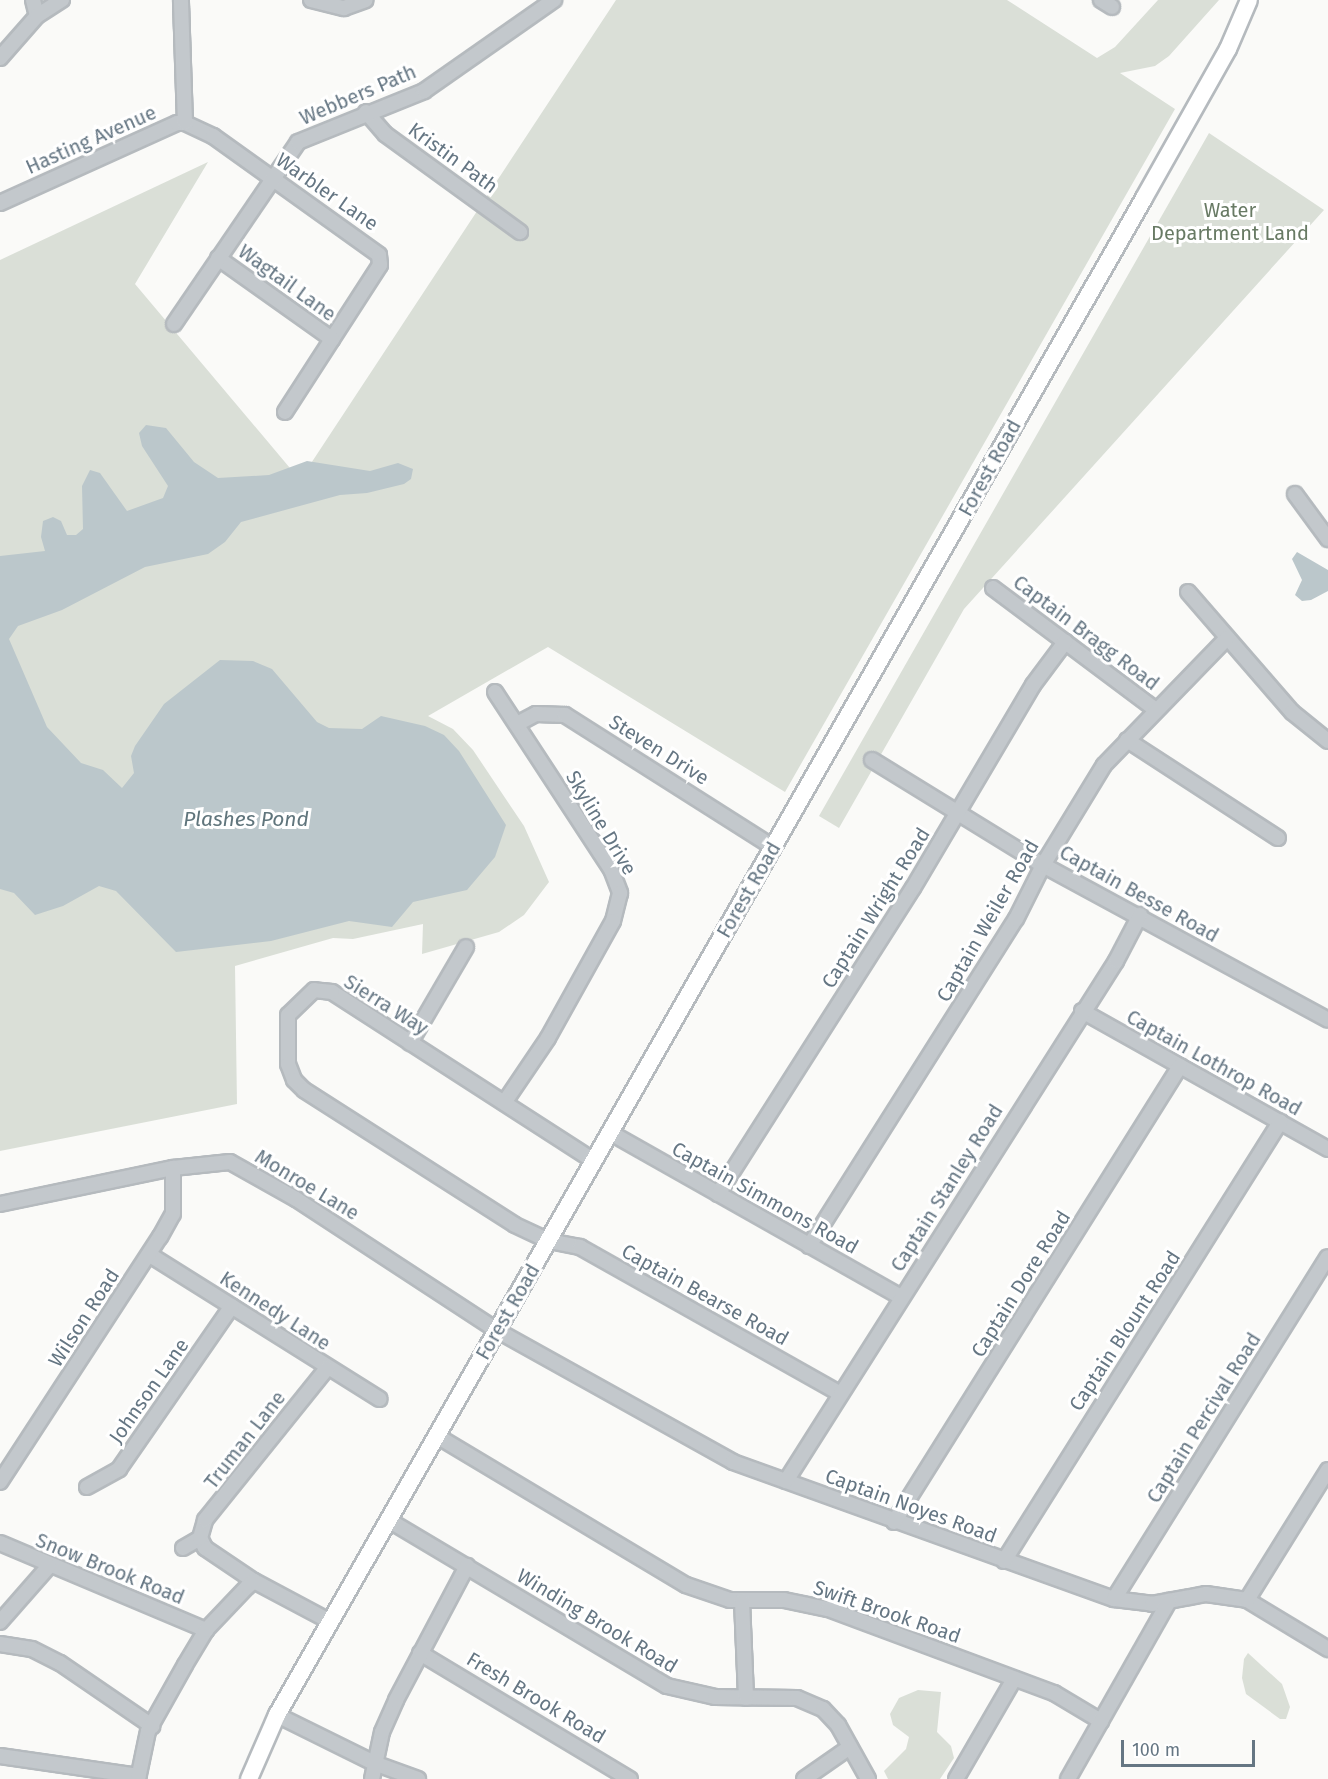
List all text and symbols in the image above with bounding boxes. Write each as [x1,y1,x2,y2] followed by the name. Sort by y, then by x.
[296,60,420,130] street label: Webbers Path
[22,101,160,179] street label: Hasting Avenue
[404,118,502,198] street label: Kristin Path
[271,148,383,236] street label: Warbler Lane
[1151,199,1309,246] park label: Water Department Land
[233,239,341,327] street label: Wagtail Lane
[954,415,1026,521] street label: Forest Road
[1008,570,1164,696] street label: Captain Bragg Road
[605,710,713,790] street label: Steven Drive
[561,767,641,879] street label: Skyline Drive
[183,806,309,832] water label: Plashes Pond
[817,823,935,993] street label: Captain Wright Road
[932,836,1044,1006] street label: Captain Weiler Road
[712,838,786,942] street label: Forest Road
[1055,840,1223,948] street label: Captain Besse Road
[339,970,433,1040] street label: Sierra Way
[1122,1005,1306,1121] street label: Captain Lothrop Road
[886,1100,1008,1276] street label: Captain Stanley Road
[668,1137,862,1259] street label: Captain Simmons Road
[251,1145,363,1225] street label: Monroe Lane
[966,1206,1076,1362] street label: Captain Dore Road
[617,1239,793,1351] street label: Captain Bearse Road
[1064,1246,1186,1416] street label: Captain Blount Road
[471,1260,545,1364] street label: Forest Road
[43,1264,125,1372] street label: Wilson Road
[215,1266,335,1356] street label: Kennedy Lane
[1142,1328,1266,1508] street label: Captain Percival Road
[104,1334,194,1448] street label: Johnson Lane
[199,1386,291,1494] street label: Truman Lane
[822,1464,1000,1548] street label: Captain Noyes Road
[32,1528,188,1610] street label: Snow Brook Road
[512,1564,682,1678] street label: Winding Brook Road
[810,1576,964,1648] street label: Swift Brook Road
[462,1647,610,1749] street label: Fresh Brook Road
[1124,1728,1258,1766] scale bar
[1132,1739,1180,1761] text: 100 m

